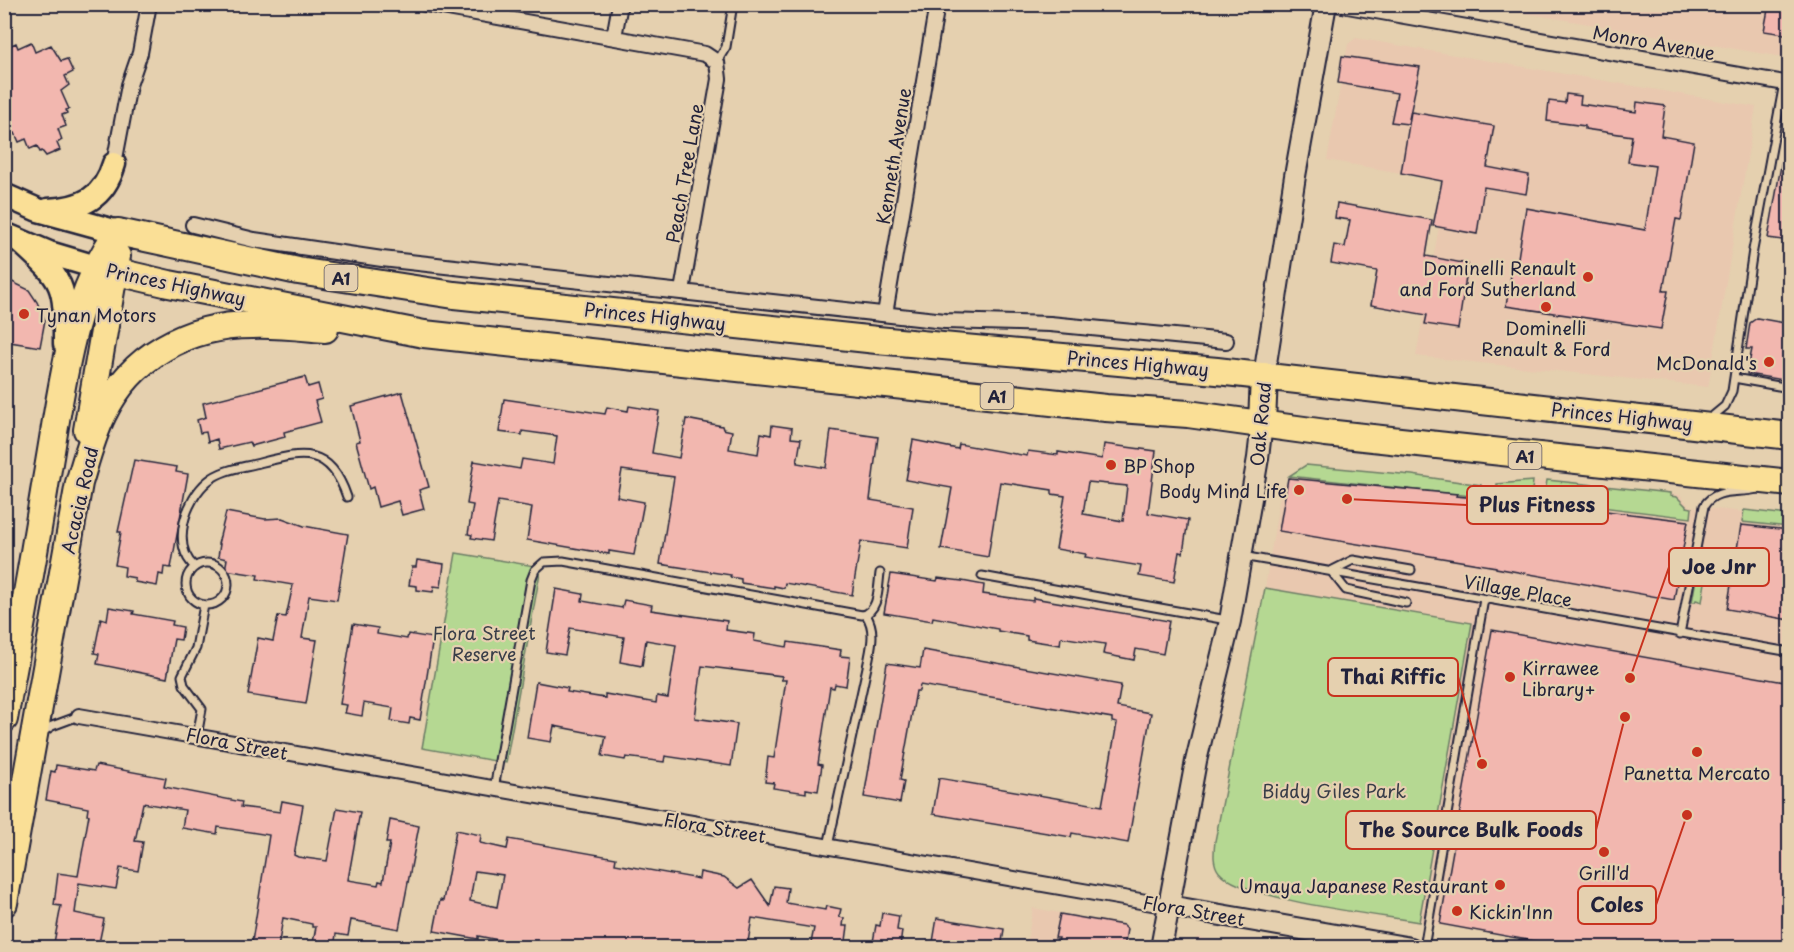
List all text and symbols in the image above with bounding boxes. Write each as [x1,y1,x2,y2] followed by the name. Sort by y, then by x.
[1591,18,1717,66] street label: Monro Avenue
[869,86,917,226] street label: Kenneth Avenue
[658,101,710,245] street label: Peach Tree Lane
[1399,254,1576,302] place label: Dominelli Renault and Ford Sutherland
[104,256,248,312] street label: Princes Highway
[324,265,358,291] road number: A1
[1581,270,1595,284] marker: Dominelli Renault and Ford Sutherland
[583,295,727,337] street label: Princes Highway
[1539,300,1553,314] marker: Dominelli Renault & Ford
[36,301,156,328] place label: Tynan Motors
[17,307,31,321] marker: Tynan Motors
[1481,314,1611,362] place label: Dominelli Renault & Ford
[1066,343,1210,383] street label: Princes Highway
[1656,349,1757,376] place label: McDonald's
[1762,355,1776,369] marker: McDonald's
[1243,381,1277,467] street label: Oak Road
[980,383,1014,409] road number: A1
[1550,395,1694,437] street label: Princes Highway
[1508,443,1541,469] road number: A1
[54,444,104,556] street label: Acacia Road
[1123,452,1195,479] place label: BP Shop
[1104,458,1118,472] marker: BP Shop
[1159,477,1287,504] place label: Body Mind Life
[1292,483,1306,497] marker: Body Mind Life
[1467,486,1608,524] callout: Plus Fitness
[1479,489,1595,519] text: Plus Fitness
[1669,548,1769,586] callout: Joe Jnr
[1682,551,1757,581] text: Joe Jnr
[1462,567,1574,613] street label: Village Place
[432,619,536,667] park label: Flora Street Reserve
[1522,654,1599,702] place label: Kirrawee Library+
[1328,658,1458,696] callout: Thai Riffic
[1340,661,1446,691] text: Thai Riffic
[1503,670,1517,684] marker: Kirrawee Library+
[184,720,290,766] street label: Flora Street
[1690,745,1704,759] marker: Panetta Mercato
[1624,759,1770,786] place label: Panetta Mercato
[1262,777,1406,804] park label: Biddy Giles Park
[662,805,768,849] street label: Flora Street
[1346,811,1596,849] callout: The Source Bulk Foods
[1359,814,1584,844] text: The Source Bulk Foods
[1597,845,1611,859] marker: Grill'd
[1579,859,1629,886] place label: Grill'd
[1239,872,1488,899] place label: Umaya Japanese Restaurant
[1493,878,1507,892] marker: Umaya Japanese Restaurant
[1578,886,1656,924] callout: Coles
[1141,888,1247,932] street label: Flora Street
[1590,889,1644,919] text: Coles
[1469,898,1553,925] place label: Kickin'Inn
[1450,904,1464,918] marker: Kickin'Inn

